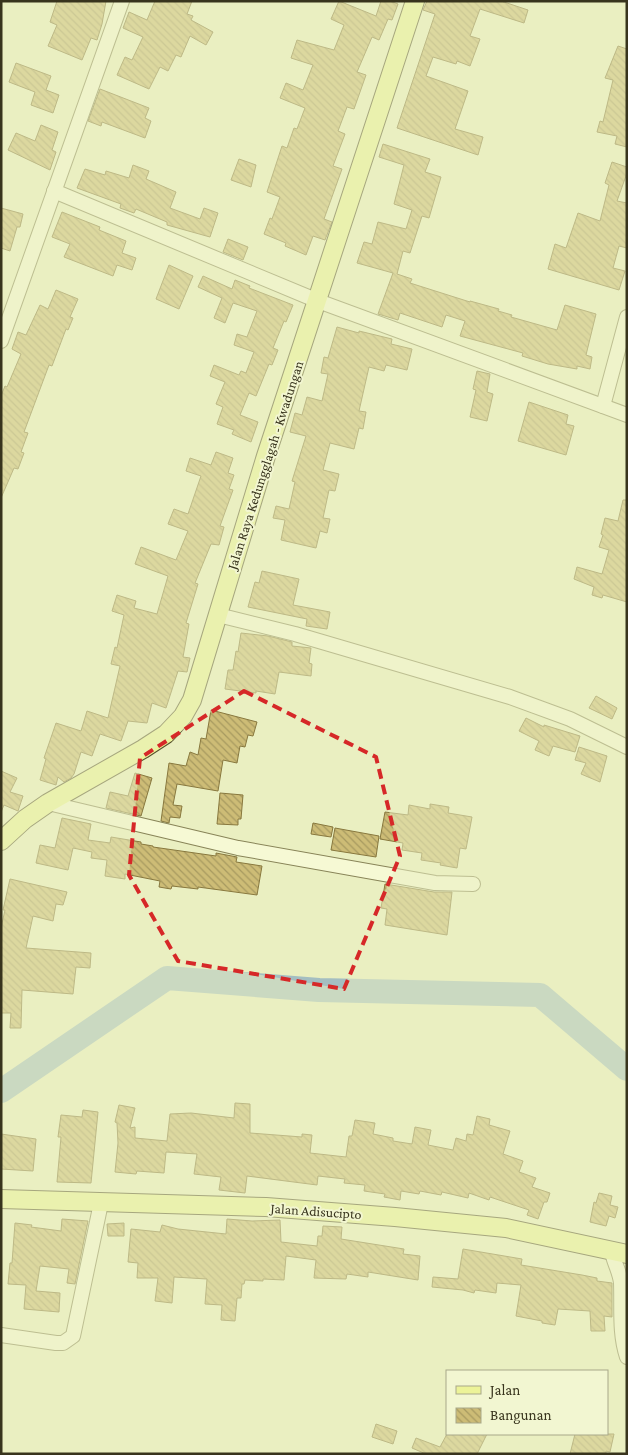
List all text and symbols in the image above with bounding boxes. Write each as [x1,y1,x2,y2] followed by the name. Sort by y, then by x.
[223,358,307,573] street label: Jalan Raya Kedungglagah - Kwadungan
[268,1200,362,1222] street label: Jalan Adisucipto
[446,1370,608,1435] legend
[488,1382,520,1399] text: Jalan
[490,1407,551,1424] text: Bangunan

